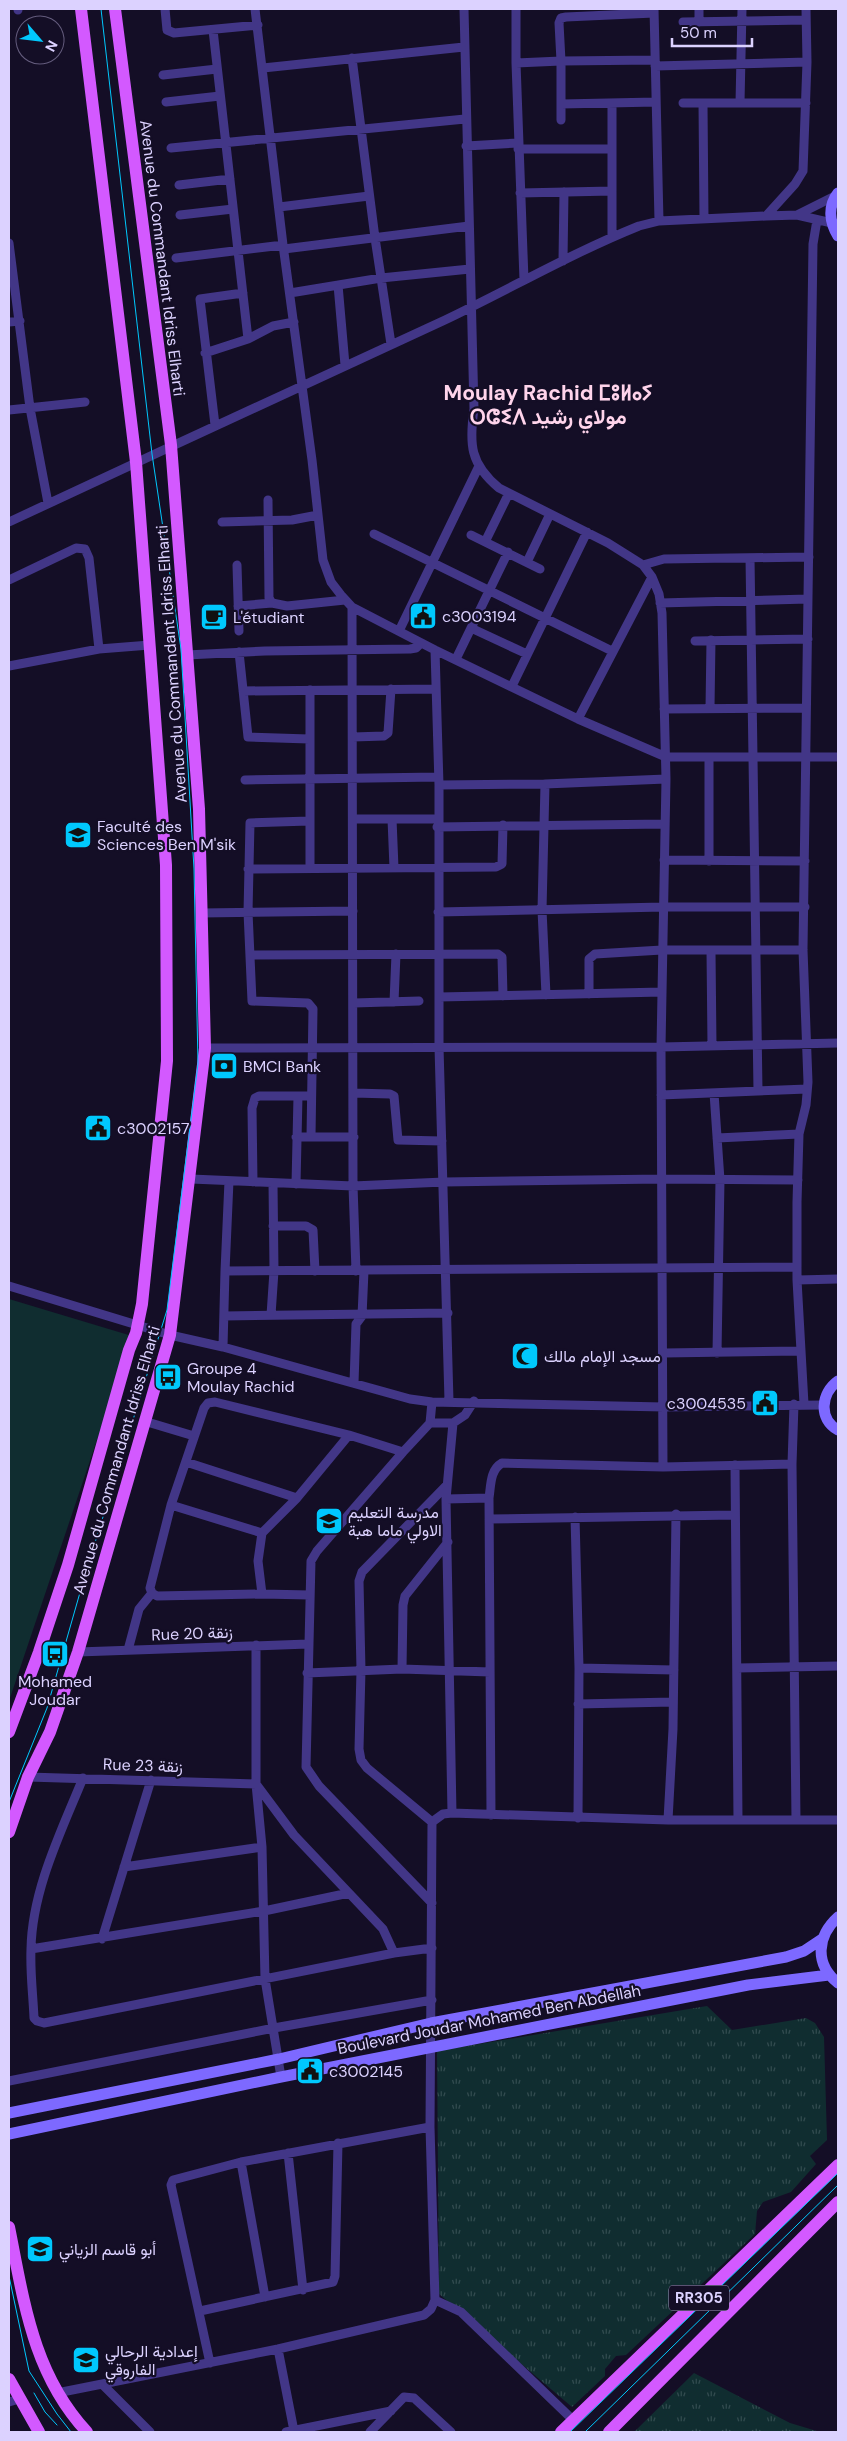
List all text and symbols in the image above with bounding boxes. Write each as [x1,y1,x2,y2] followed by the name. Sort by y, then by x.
[15,15,65,65] north arrow
[672,15,752,47] scale bar
[680,23,717,43] text: 50 m
[41,37,62,55] text: N
[135,119,190,397] street label: Avenue du Commandant Idriss Elharti
[444,379,653,434] district label: Moulay Rachid ⵎⵓⵍⴰⵢ ⵔⵛⵉⴷ مولاي رشيد
[151,524,192,804] street label: Avenue du Commandant Idriss Elharti
[408,601,438,631] public building icon: c3003194
[199,602,229,632] cafe icon: L'étudiant
[442,606,517,627] place label: c3003194
[233,607,305,628] place label: L'étudiant
[97,816,236,855] place label: Faculté des Sciences Ben M'sik
[63,820,93,850] school or university icon: Faculté des Sciences Ben M'sik
[209,1051,239,1081] bank icon: BMCI Bank
[243,1056,321,1077] place label: BMCI Bank
[83,1113,113,1143] public building icon: c3002157
[117,1118,190,1139] place label: c3002157
[68,1323,165,1597] street label: Avenue du Commandant Idriss Elharti
[510,1341,540,1371] mosque icon: مسجد الإمام مالك
[544,1346,661,1367] place label: مسجد الإمام مالك
[187,1358,295,1397] place label: Groupe 4 Moulay Rachid
[153,1362,183,1392] bus stop icon: Groupe 4 Moulay Rachid
[750,1388,780,1418] public building icon: c3004535
[667,1393,746,1414] place label: c3004535
[348,1502,442,1544] place label: مدرسة التعليم الاولي ماما هبة
[314,1506,344,1536] school or university icon: مدرسة التعليم الاولي ماما هبة
[151,1622,233,1645] street label: Rue 20 زنقة
[40,1639,70,1669] bus stop icon: Mohamed Joudar
[18,1671,92,1710] place label: Mohamed Joudar
[103,1754,183,1777] street label: Rue 23 زنقة
[336,1980,642,2059] street label: Boulevard Joudar Mohamed Ben Abdellah
[295,2056,325,2086] public building icon: c3002145
[329,2061,403,2082] place label: c3002145
[25,2234,55,2264] school or university icon: أبو قاسم الزياني
[59,2239,156,2263] place label: أبو قاسم الزياني
[669,2286,729,2310] road number: RR305
[105,2341,198,2383] place label: إعدادية الرحالي الفاروقي
[71,2345,101,2375] school or university icon: إعدادية الرحالي الفاروقي

